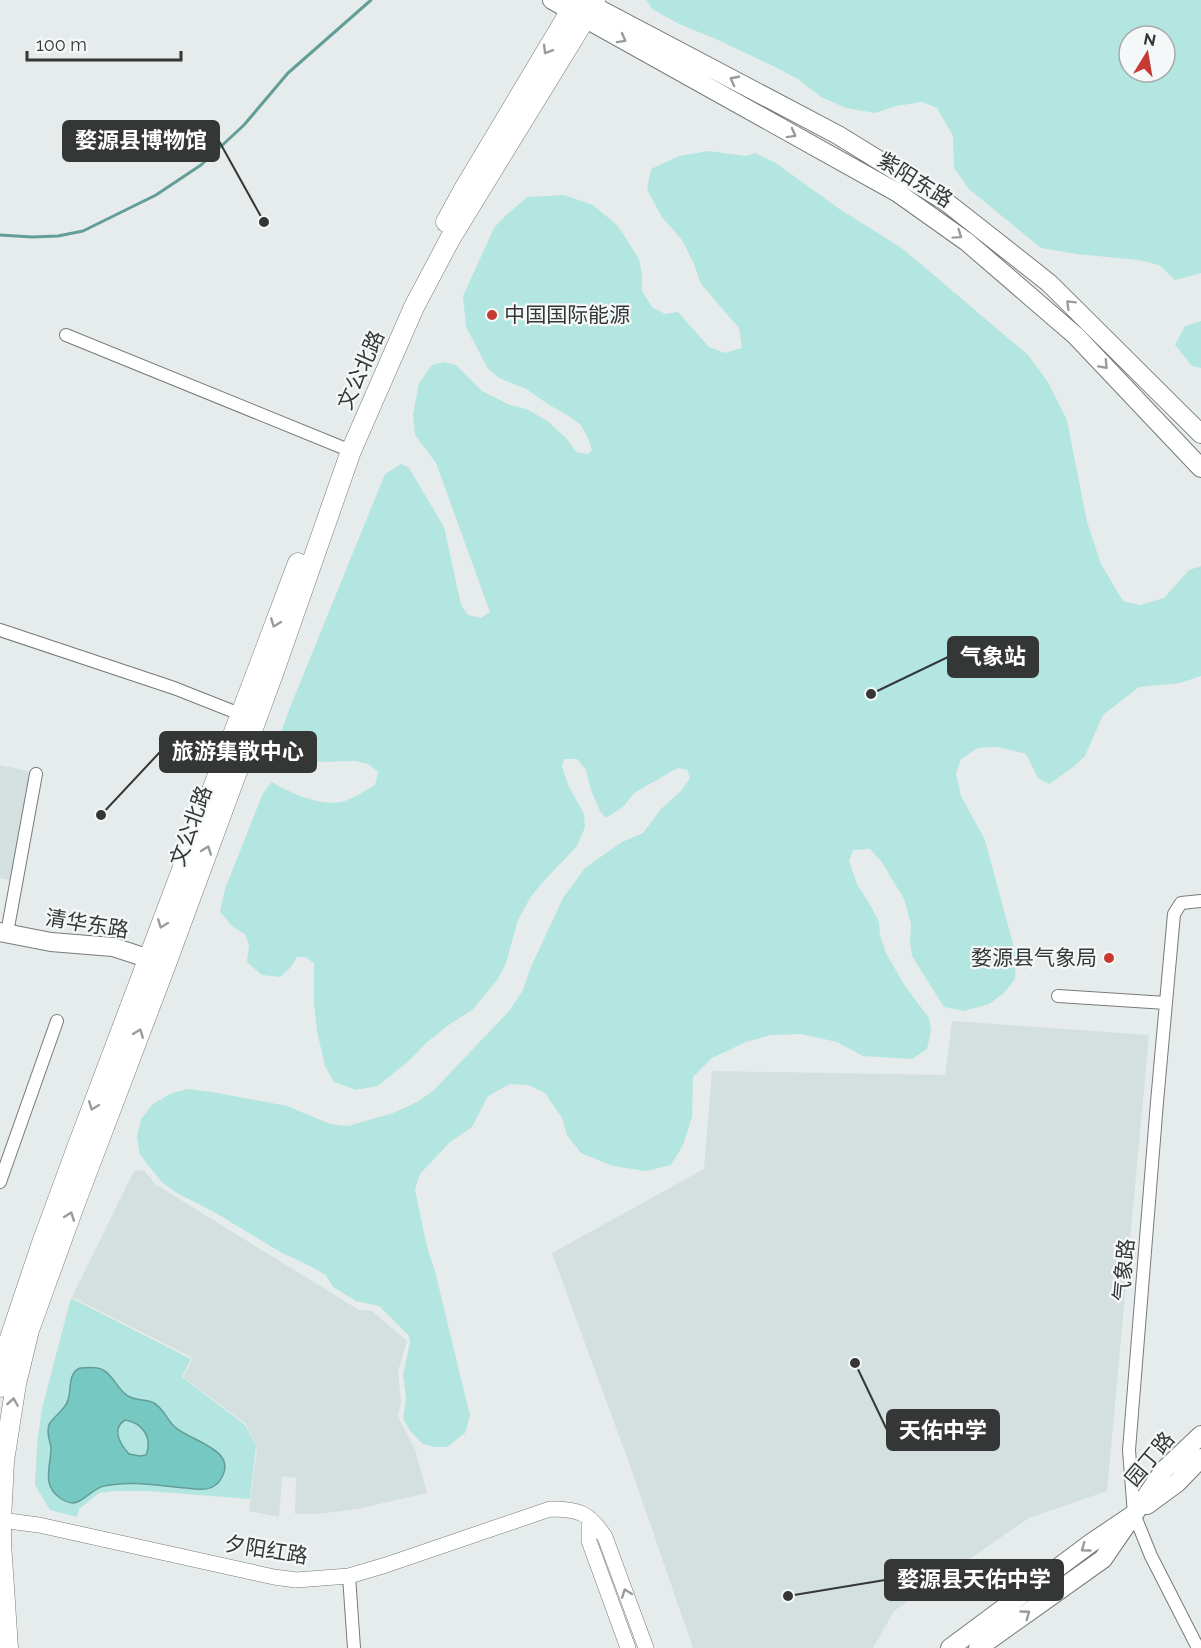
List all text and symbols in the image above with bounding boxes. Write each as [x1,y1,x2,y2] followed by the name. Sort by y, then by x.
[27,24,182,62] scale bar
[1117,24,1177,84] north arrow
[1142,29,1158,50] text: N
[615,32,626,43] one-way arrow
[36,34,87,55] text: 100 m
[543,44,554,54] one-way arrow
[730,76,741,87] one-way arrow
[63,121,219,161] callout: 婺源县博物馆
[75,127,207,153] text: 婺源县博物馆
[786,127,796,138] one-way arrow
[873,147,958,212] street label: 紫阳东路
[952,228,963,239] one-way arrow
[1067,300,1078,311] one-way arrow
[504,302,630,327] place label: 中国国际能源
[485,308,499,322] marker: 中国国际能源
[332,326,389,413] street label: 文公北路
[1097,358,1108,368] one-way arrow
[270,618,283,628] one-way arrow
[948,637,1038,677] callout: 气象站
[960,643,1026,669] text: 气象站
[160,732,316,772] callout: 旅游集散中心
[172,738,304,764] text: 旅游集散中心
[164,782,217,870] street label: 文公北路
[200,846,213,856] one-way arrow
[44,905,131,942] street label: 清华东路
[157,917,169,928] one-way arrow
[971,945,1097,970] place label: 婺源县气象局
[1102,951,1116,965] marker: 婺源县气象局
[132,1028,144,1039] one-way arrow
[87,1100,100,1111] one-way arrow
[63,1211,76,1221] one-way arrow
[1108,1237,1139,1302] street label: 气象路
[6,1397,19,1407] one-way arrow
[887,1410,999,1450] callout: 天佑中学
[899,1417,987,1443] text: 天佑中学
[1120,1427,1179,1491] street label: 园丁路
[223,1531,310,1568] street label: 夕阳红路
[1081,1540,1092,1551] one-way arrow
[885,1560,1063,1600] callout: 婺源县天佑中学
[897,1566,1051,1592] text: 婺源县天佑中学
[621,1588,633,1599] one-way arrow
[1020,1611,1031,1622] one-way arrow

